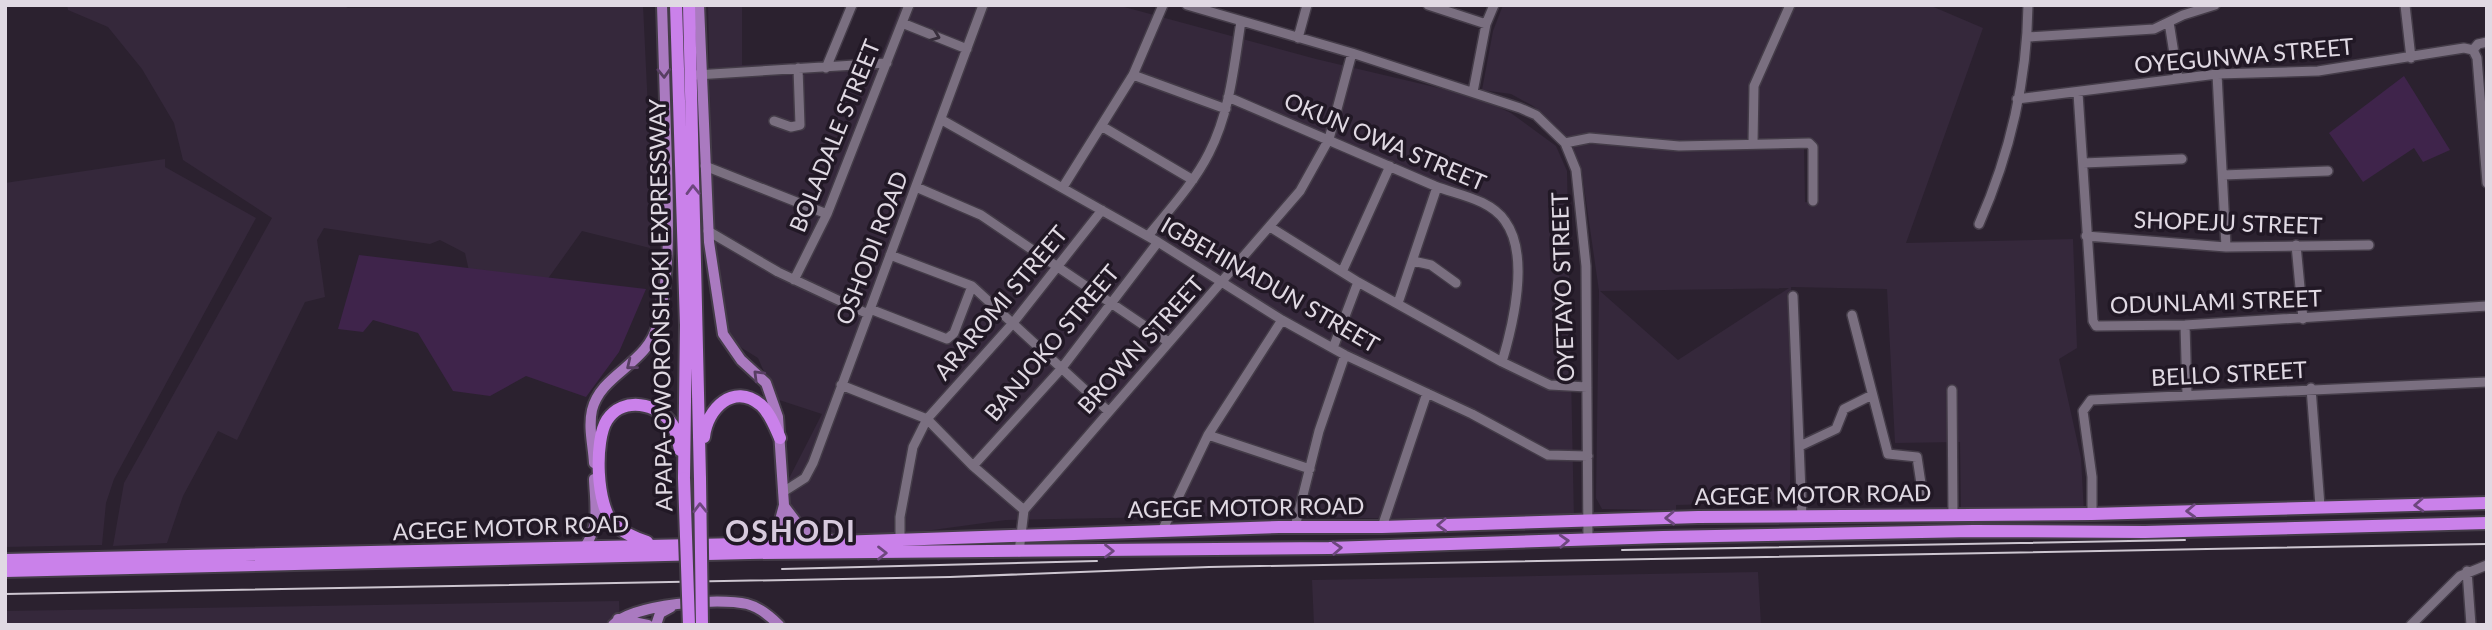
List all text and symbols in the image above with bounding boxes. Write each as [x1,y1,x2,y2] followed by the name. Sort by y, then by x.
[928,28,940,42] one-way arrow
[2133,31,2355,79] street label: OYEGUNWA STREET
[783,35,886,236] street label: BOLADALE STREET
[657,68,672,79] one-way arrow
[1280,86,1491,196] street label: OKUN OWA STREET
[642,98,678,512] street label: APAPA-OWORONSHOKI EXPRESSWAY
[829,167,913,328] street label: OSHODI ROAD
[686,185,701,196] one-way arrow
[1545,191,1579,382] street label: OYETAYO STREET
[2133,205,2323,239] street label: SHOPEJU STREET
[1157,210,1385,358] street label: IGBEHINADUN STREET
[928,219,1073,385] street label: ARAROMI STREET
[978,258,1125,426] street label: BANJOKO STREET
[1071,270,1210,419] street label: BROWN STREET
[2110,283,2323,319] street label: ODUNLAMI STREET
[2150,355,2308,391] street label: BELLO STREET
[627,356,639,369] one-way arrow
[753,371,766,384] one-way arrow
[1694,478,1932,510] street label: AGEGE MOTOR ROAD
[1127,491,1365,523] street label: AGEGE MOTOR ROAD
[2413,497,2424,512] one-way arrow
[692,502,708,512] one-way arrow
[2185,504,2196,519] one-way arrow
[392,509,630,545] street label: AGEGE MOTOR ROAD
[1664,511,1675,526] one-way arrow
[725,512,857,548] district label: OSHODI
[1437,518,1448,533] one-way arrow
[1559,533,1570,548] one-way arrow
[1331,540,1342,555] one-way arrow
[1105,543,1115,559] one-way arrow
[877,545,888,561] one-way arrow

